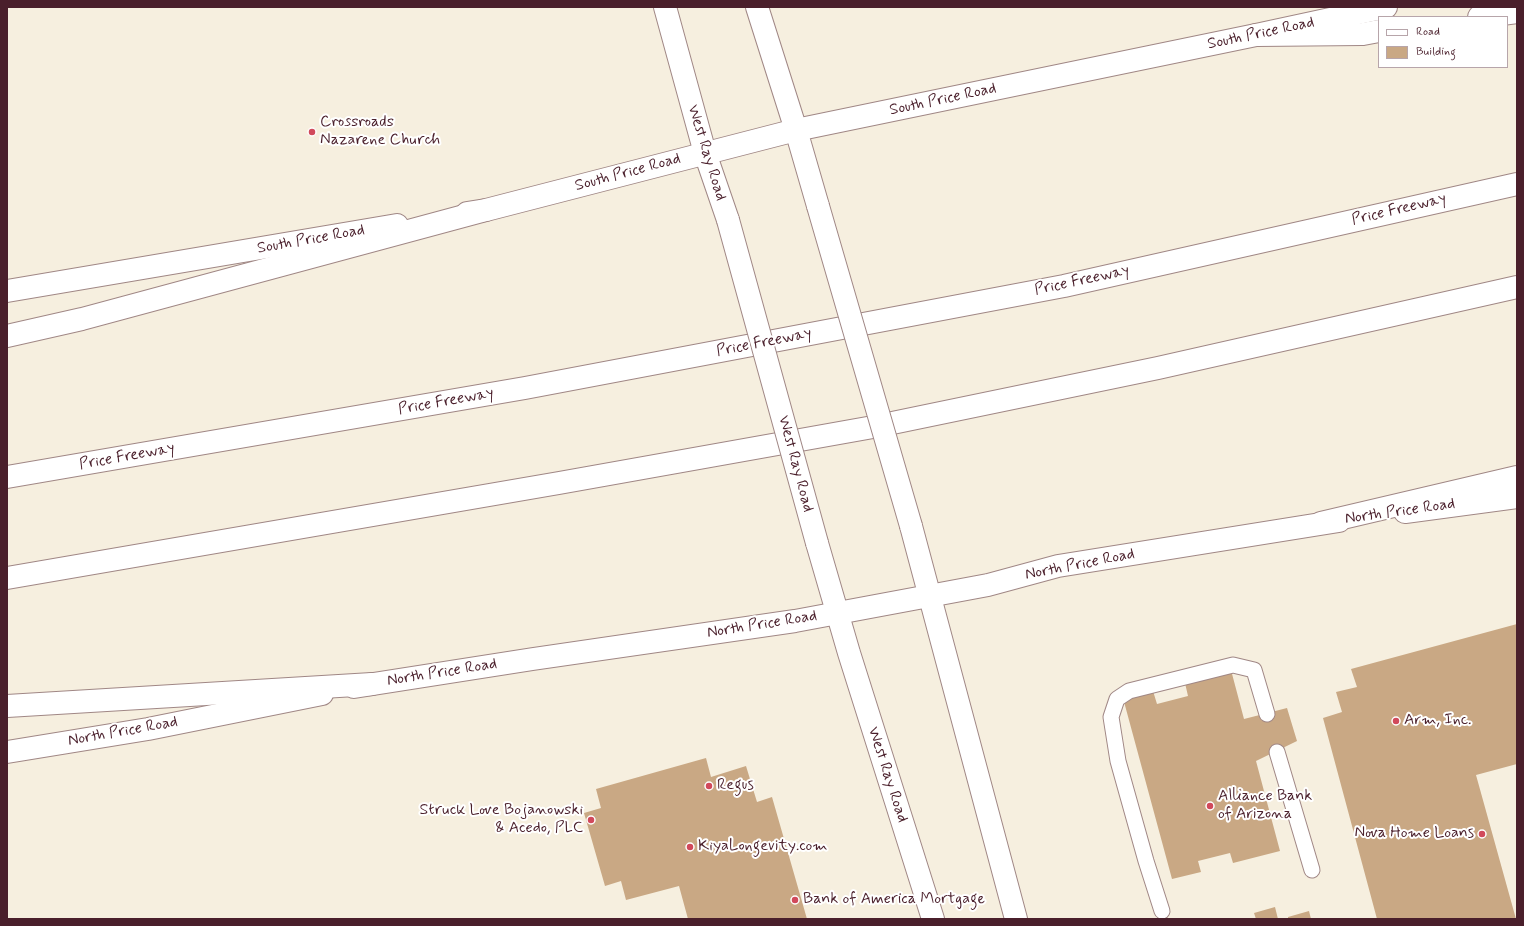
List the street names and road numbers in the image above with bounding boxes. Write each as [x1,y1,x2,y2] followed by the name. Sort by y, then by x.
[1206,13,1316,55] street label: South Price Road
[888,79,998,121] street label: South Price Road
[682,103,730,203] street label: West Ray Road
[573,150,683,196] street label: South Price Road
[1350,190,1448,230] street label: Price Freeway
[256,221,366,259] street label: South Price Road
[1033,262,1131,300] street label: Price Freeway
[715,324,813,362] street label: Price Freeway
[397,384,495,420] street label: Price Freeway
[773,414,817,514] street label: West Ray Road
[78,439,176,475] street label: Price Freeway
[1344,495,1456,529] street label: North Price Road
[1024,545,1136,585] street label: North Price Road
[706,607,818,643] street label: North Price Road
[386,655,498,691] street label: North Price Road
[67,713,179,751] street label: North Price Road
[863,725,911,825] street label: West Ray Road

